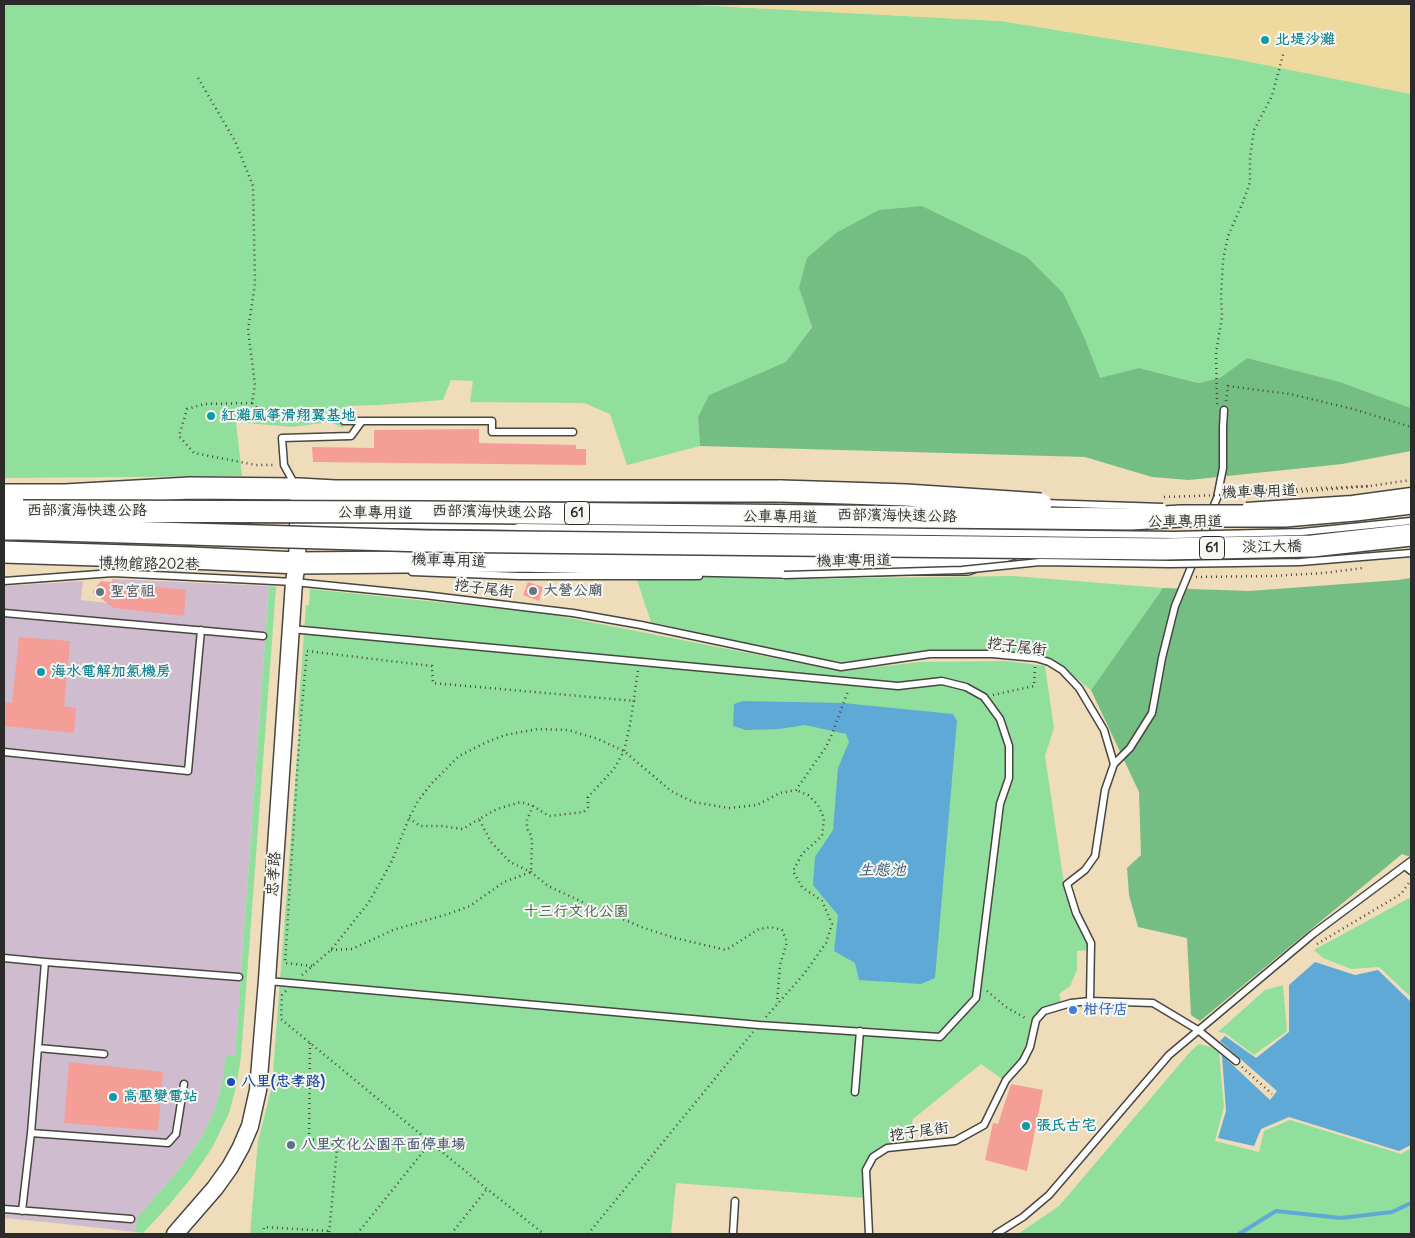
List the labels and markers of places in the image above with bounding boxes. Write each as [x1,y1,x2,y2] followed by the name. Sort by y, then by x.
[1275,31,1335,49] place label: 北堤沙灘
[1259,34,1271,46] marker: 北堤沙灘
[221,407,356,425] place label: 紅灘風箏滑翔翼基地
[205,410,217,422] marker: 紅灘風箏滑翔翼基地
[543,582,603,600] place label: 大營公廟
[110,583,155,601] place label: 聖宮祖
[527,585,539,597] marker: 大營公廟
[94,586,106,598] marker: 聖宮祖
[51,663,171,681] place label: 海水電解加氯機房
[35,666,47,678] marker: 海水電解加氯機房
[1083,1001,1128,1019] place label: 柑仔店
[1067,1004,1079,1016] marker: 柑仔店
[241,1073,325,1091] place label: 八里(忠孝路)
[225,1076,237,1088] marker: 八里(忠孝路)
[123,1088,198,1106] place label: 高壓變電站
[107,1091,119,1103] marker: 高壓變電站
[1036,1117,1096,1135] place label: 張氏古宅
[1020,1120,1032,1132] marker: 張氏古宅
[301,1136,466,1154] place label: 八里文化公園平面停車場
[285,1139,297,1151] marker: 八里文化公園平面停車場

